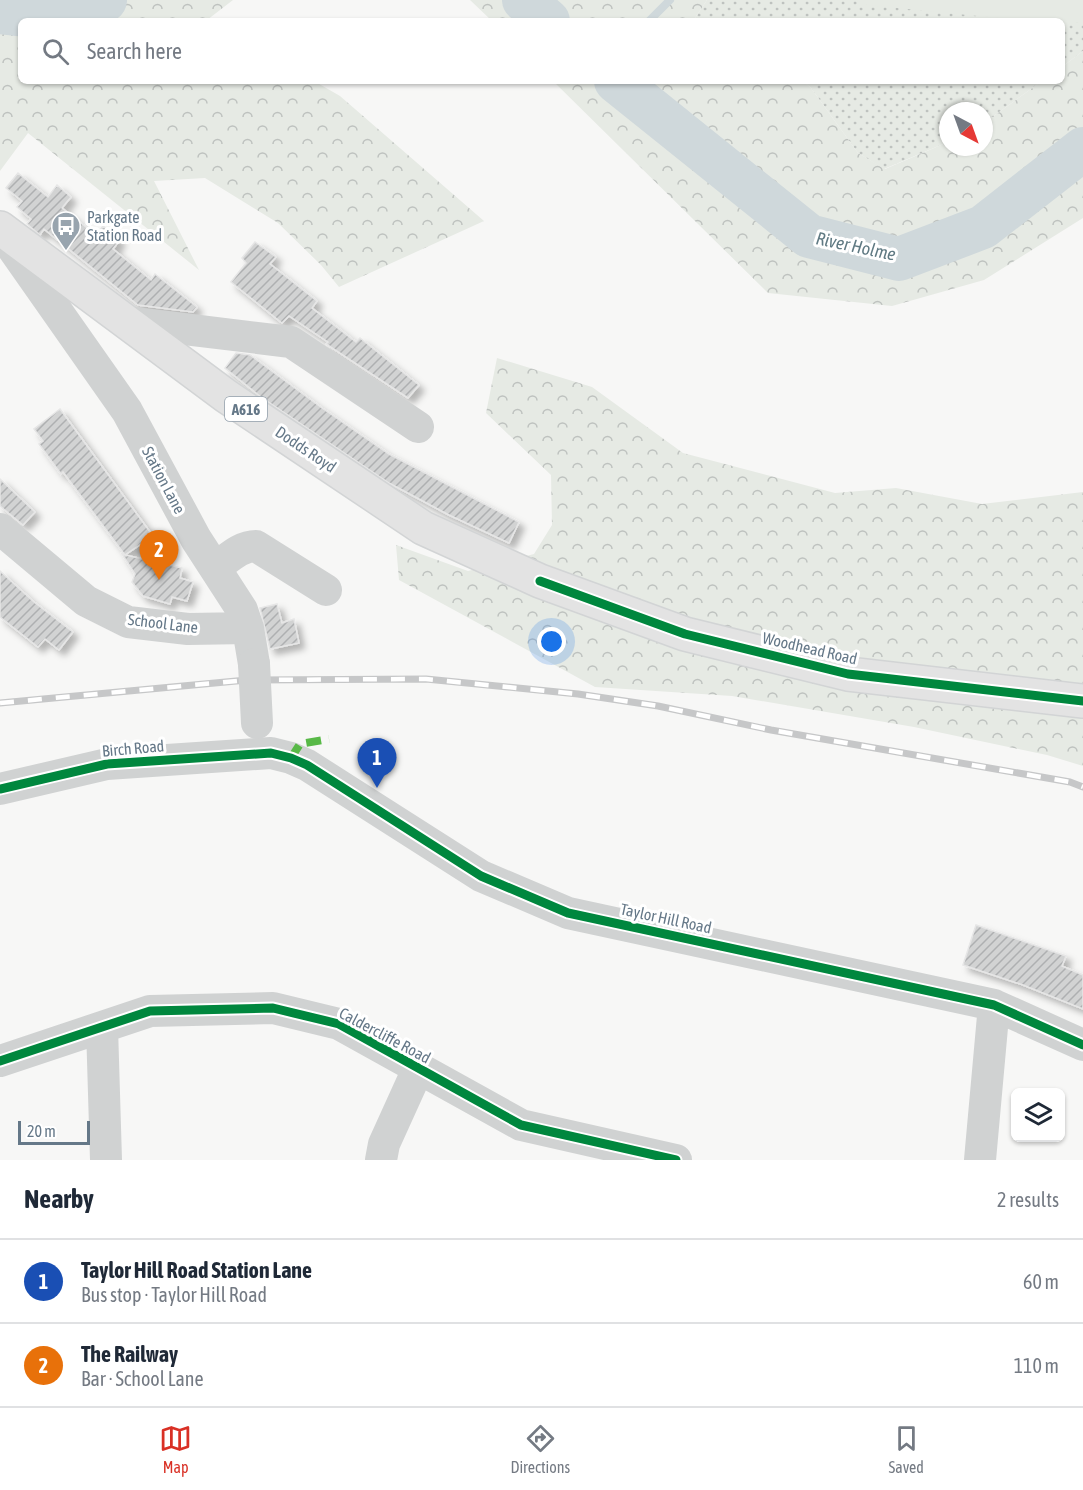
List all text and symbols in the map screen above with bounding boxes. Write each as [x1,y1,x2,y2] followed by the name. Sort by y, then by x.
[18,18,1065,84] search box
[39,35,72,68] icon: search
[87,38,182,64] text: Search here
[939,102,993,156] north arrow
[87,208,162,244] place label: Parkgate Station Road
[50,210,82,252] bus stop icon: Parkgate Station Road
[814,227,898,265] water label: River Holme
[225,397,267,421] road number: A616
[272,422,340,477] street label: Dodds Royd
[139,443,189,517] street label: Station Lane
[140,530,178,580] pin: 2
[127,610,199,636] street label: School Lane
[537,627,566,656] your location
[761,628,859,668] street label: Woodhead Road
[101,736,165,760] street label: Birch Road
[358,738,397,788] pin: 1
[619,900,713,937] street label: Taylor Hill Road
[336,1003,434,1067] street label: Caldercliffe Road
[1011,1088,1065,1142] map controls
[1011,1088,1065,1142] button: layers
[18,1118,90,1146] scale bar
[27,1122,56,1140] text: 20 m
[24,1184,94,1214] text: Nearby
[997,1188,1059,1211] text: 2 results
[81,1257,312,1283] text: Taylor Hill Road Station Lane
[39,1270,48,1293] text: 1
[1023,1270,1059,1293] text: 60 m
[81,1283,267,1306] text: Bus stop · Taylor Hill Road
[81,1341,178,1367] text: The Railway
[39,1354,48,1377] text: 2
[1014,1354,1059,1377] text: 110 m
[81,1367,204,1390] text: Bar · School Lane
[159,1422,192,1476] tab: Map
[510,1422,570,1476] tab: Directions
[888,1422,924,1476] tab: Saved

